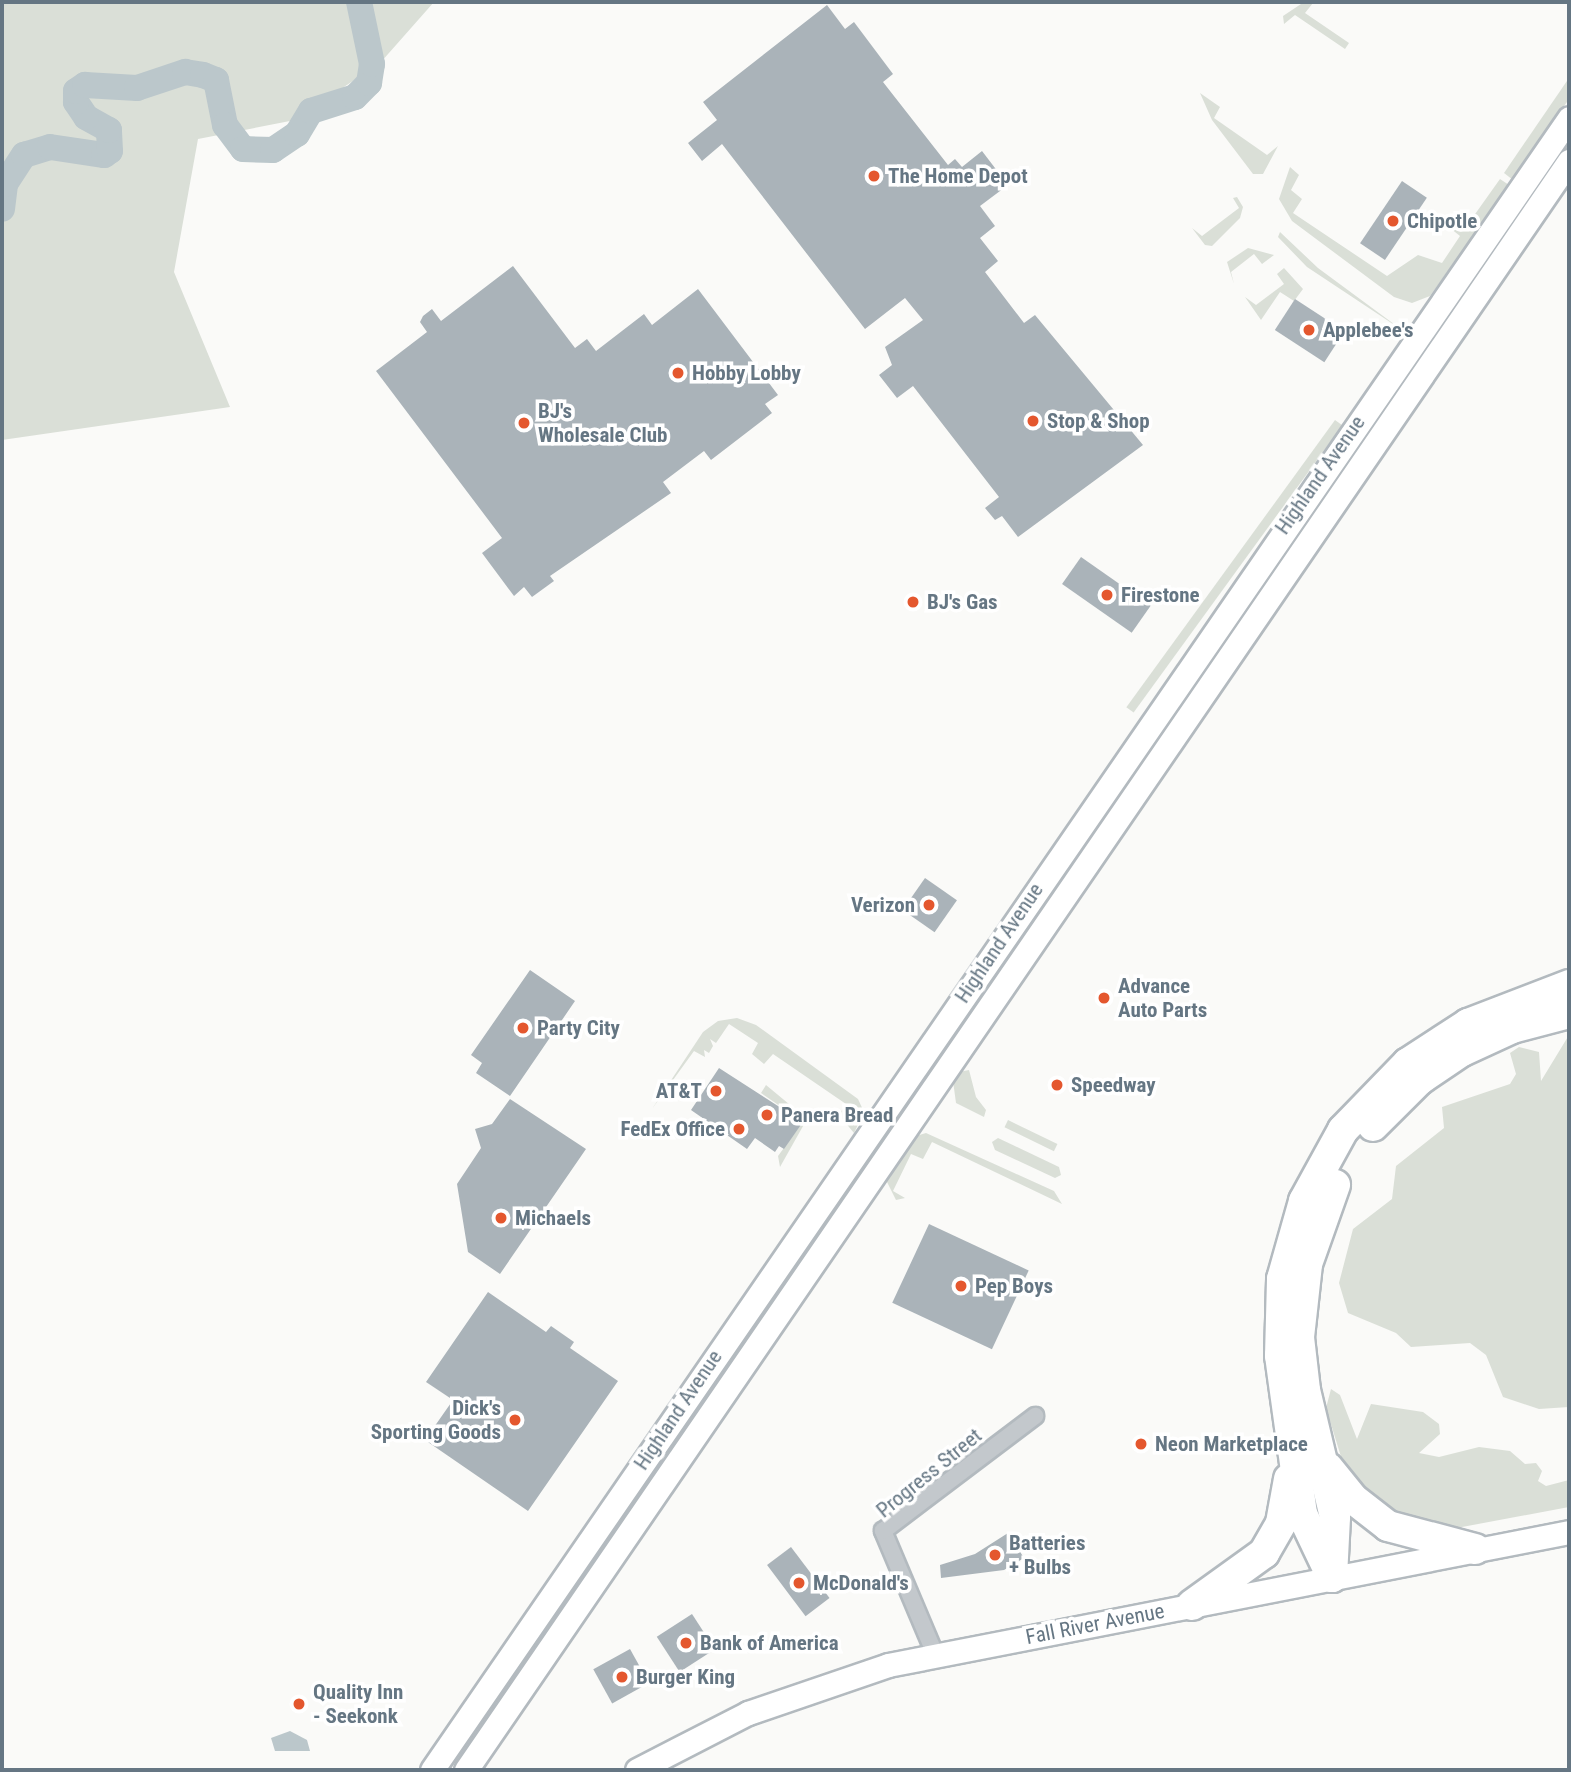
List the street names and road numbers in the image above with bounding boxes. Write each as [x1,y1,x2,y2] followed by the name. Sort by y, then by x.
[1270,411,1370,539] street label: Highland Avenue
[950,878,1048,1008] street label: Highland Avenue
[629,1345,727,1475] street label: Highland Avenue
[871,1423,987,1523] street label: Progress Street
[1024,1598,1166,1650] street label: Fall River Avenue

